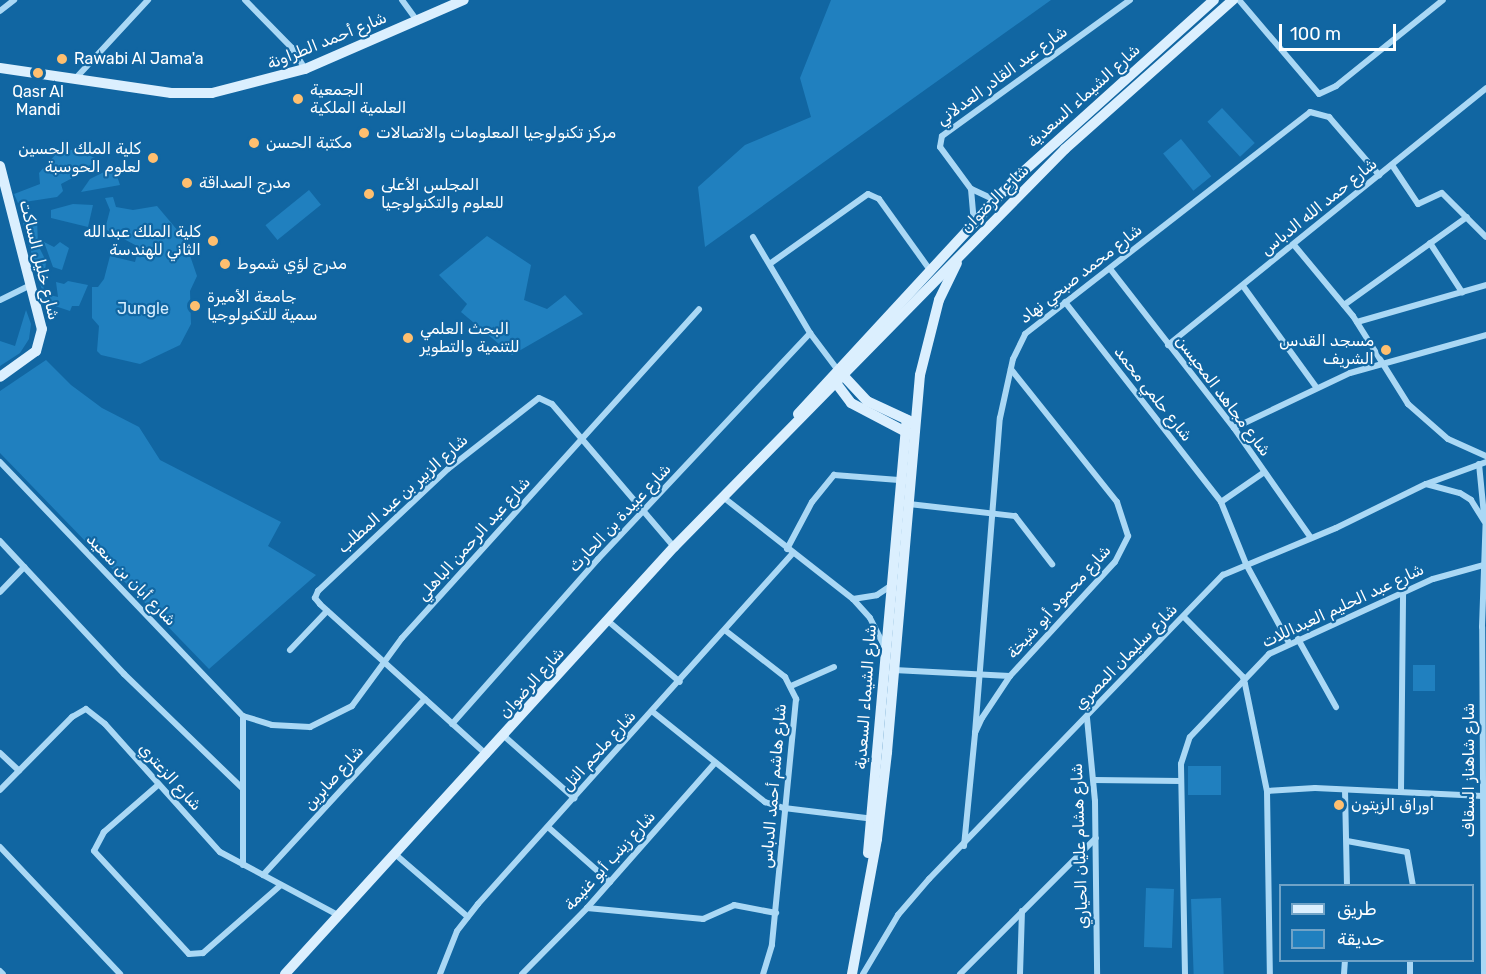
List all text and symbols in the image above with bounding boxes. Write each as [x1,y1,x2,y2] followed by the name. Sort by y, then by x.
[264,8,390,74] street label: شارع أحمد الطراونة
[1282,12,1399,50] scale bar
[933,22,1071,130] street label: شارع عبد القادر العدلاني
[1290,23,1341,45] text: 100 m
[1024,40,1144,152] street label: شارع الشيماء السعدية
[74,49,204,69] place label: Rawabi Al Jama'a
[55,52,69,66] marker: Rawabi Al Jama'a
[31,66,45,80] marker: Qasr Al Mandi
[310,80,406,118] place label: الجمعية العلمية الملكية
[12,82,64,120] place label: Qasr Al Mandi
[291,92,305,106] marker: الجمعية العلمية الملكية
[376,123,616,143] place label: مركز تكنولوجيا المعلومات والاتصالات
[357,126,371,140] marker: مركز تكنولوجيا المعلومات والاتصالات
[266,133,352,153] place label: مكتبة الحسن
[247,136,261,150] marker: مكتبة الحسن
[18,139,141,177] place label: كلية الملك الحسين لعلوم الحوسبة
[146,151,160,165] marker: كلية الملك الحسين لعلوم الحوسبة
[1257,154,1381,260] street label: شارع حمد الله الدباس
[957,161,1033,237] street label: شارع الرضوان
[199,173,291,193] place label: مدرج الصداقة
[381,175,504,213] place label: المجلس الأعلى للعلوم والتكنولوجيا
[180,176,194,190] marker: مدرج الصداقة
[362,187,376,201] marker: المجلس الأعلى للعلوم والتكنولوجيا
[15,198,63,322] street label: شارع خليل الساكت
[1016,220,1146,328] street label: شارع محمد صبحي نهاد
[83,222,201,260] place label: كلية الملك عبدالله الثاني للهندسة
[206,234,220,248] marker: كلية الملك عبدالله الثاني للهندسة
[237,254,347,274] place label: مدرج لؤي شموط
[218,257,232,271] marker: مدرج لؤي شموط
[207,287,317,325] place label: جامعة الأميرة سمية للتكنولوجيا
[117,299,169,319] park label: Jungle
[188,299,202,313] marker: جامعة الأميرة سمية للتكنولوجيا
[420,319,520,357] place label: البحث العلمي للتنمية والتطوير
[401,331,415,345] marker: البحث العلمي للتنمية والتطوير
[1279,331,1374,369] place label: مسجد القدس الشريف
[1171,332,1275,460] street label: شارع مجاهد المحيسن
[1110,343,1196,445] street label: شارع حلمي محمد
[1379,343,1393,357] marker: مسجد القدس الشريف
[334,430,472,558] street label: شارع الزبير بن عبد المطلب
[565,460,675,576] street label: شارع عبيدة بن الحارث
[413,473,535,605] street label: شارع عبد الرحمن الباهلي
[82,530,180,630] street label: شارع أبان بن سعيد
[1003,541,1115,663] street label: شارع محمود أبو شيخة
[1259,560,1427,652] street label: شارع عبد الحليم العبداللات
[1070,600,1182,714] street label: شارع سليمان المصري
[851,624,881,770] street label: شارع الشيماء السعدية
[495,644,569,722] street label: شارع الرضوان
[757,703,791,869] street label: شارع هاشم أحمد الدباس
[1459,703,1479,837] street label: شارع شاهناز السقاف
[558,707,640,795] street label: شارع ملحم التل
[135,739,205,815] street label: شارع الزعتري
[300,742,368,814] street label: شارع صابرين
[1068,763,1092,929] street label: شارع هشام عليان الحياري
[1351,795,1434,815] place label: اوراق الزيتون
[1332,798,1346,812] marker: اوراق الزيتون
[560,807,660,915] street label: شارع زينب أبو غنيمة
[1279,884,1474,962] legend
[1337,898,1377,920] text: طريق
[1337,928,1384,950] text: حديقة

